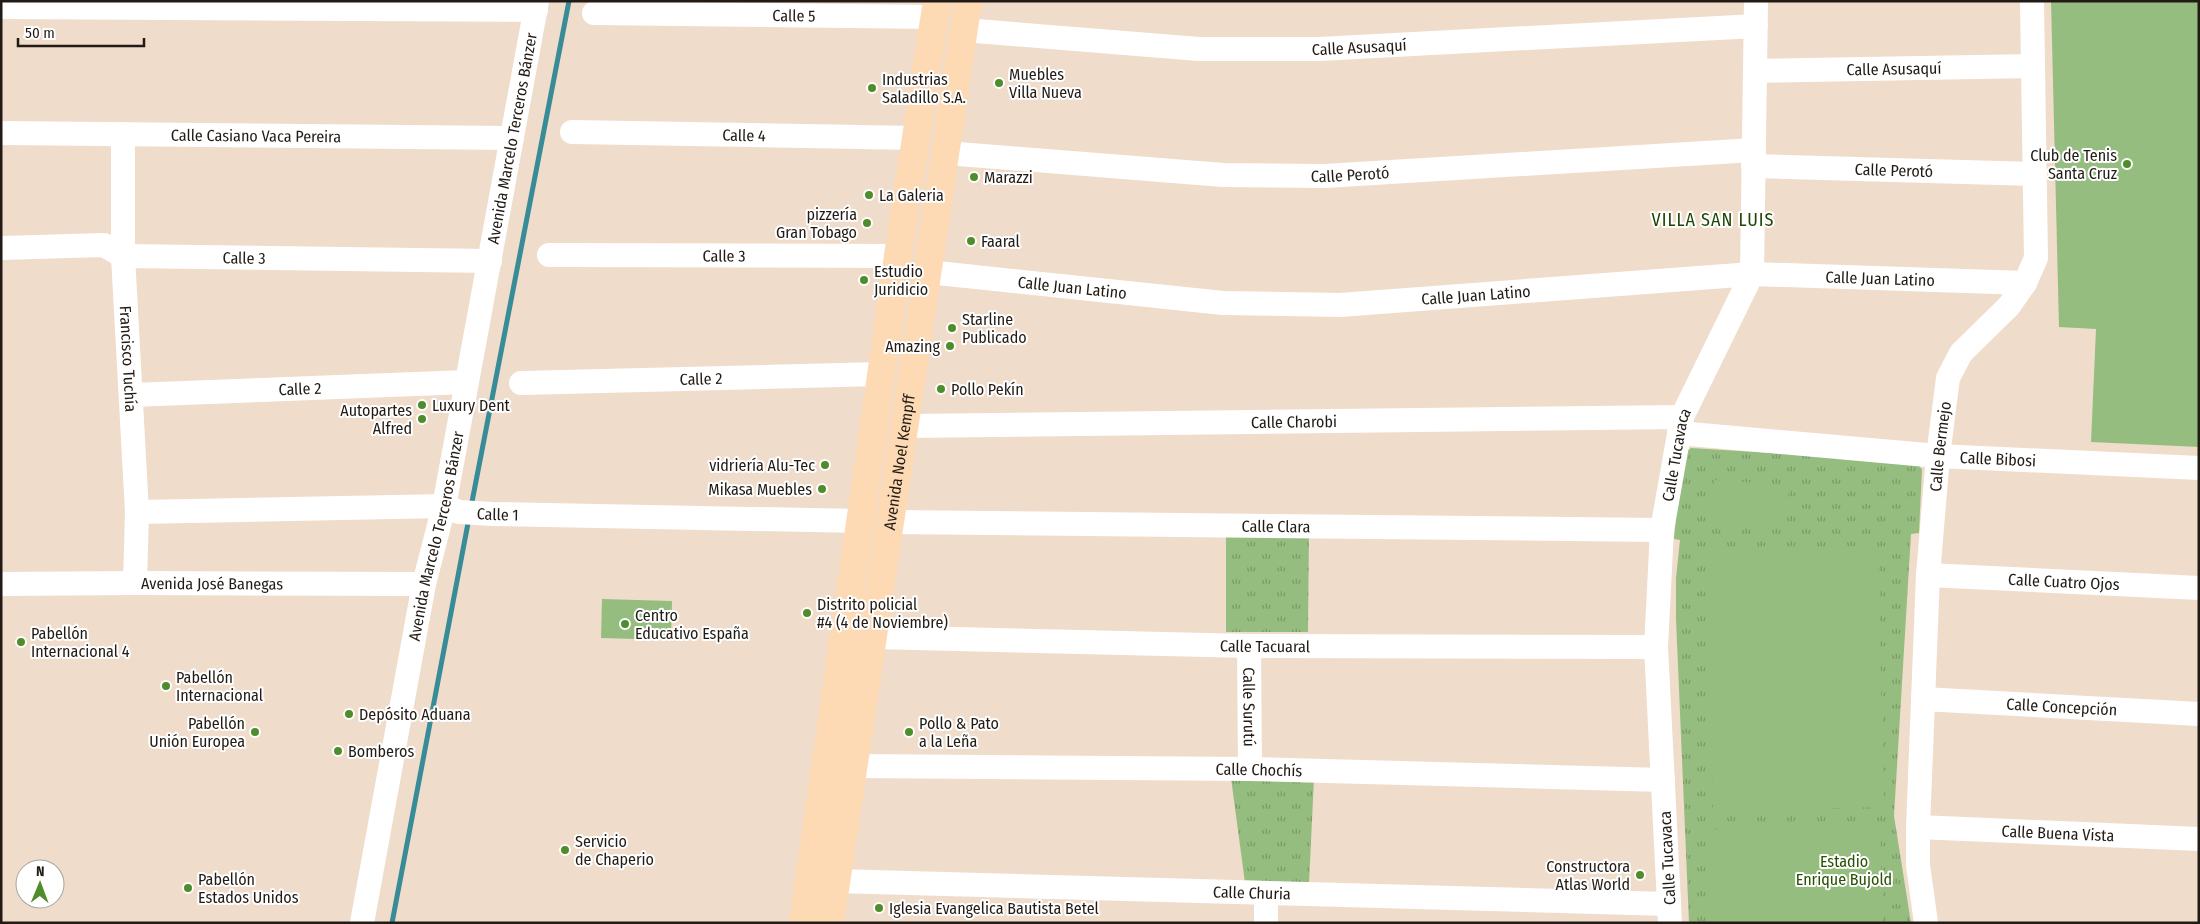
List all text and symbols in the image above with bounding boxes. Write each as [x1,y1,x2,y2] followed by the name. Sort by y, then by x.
[772,6,816,26] street label: Calle 5
[18,15,144,47] scale bar
[25,24,55,42] text: 50 m
[484,31,541,245] street label: Avenida Marcelo Terceros Bánzer
[1312,35,1407,59] street label: Calle Asusaquí
[1846,59,1942,79] street label: Calle Asusaquí
[1009,65,1082,102] place label: Muebles Villa Nueva
[882,70,966,107] place label: Industrias Saladillo S.A.
[993,77,1005,89] marker: Muebles Villa Nueva
[866,82,878,94] marker: Industrias Saladillo S.A.
[171,126,341,146] street label: Calle Casiano Vaca Pereira
[722,126,766,145] street label: Calle 4
[2030,146,2117,183] place label: Club de Tenis Santa Cruz
[2121,158,2133,170] marker: Club de Tenis Santa Cruz
[1854,160,1933,181] street label: Calle Perotó
[1311,163,1390,186] street label: Calle Perotó
[984,168,1033,187] place label: Marazzi
[968,171,980,183] marker: Marazzi
[879,186,944,205] place label: La Galeria
[863,189,875,201] marker: La Galeria
[776,205,857,242] place label: pizzería Gran Tobago
[1652,209,1774,231] district label: VILLA SAN LUIS
[861,217,873,229] marker: pizzería Gran Tobago
[981,232,1020,251] place label: Faaral
[965,235,977,247] marker: Faaral
[703,246,745,266] street label: Calle 3
[222,248,266,268] street label: Calle 3
[874,262,928,299] place label: Estudio Juridicio
[1825,267,1935,290] street label: Calle Juan Latino
[1017,272,1128,303] street label: Calle Juan Latino
[858,274,870,286] marker: Estudio Juridicio
[1421,282,1531,309] street label: Calle Juan Latino
[116,305,141,413] street label: Francisco Tuchía
[962,310,1027,347] place label: Starline Publicado
[946,322,958,334] marker: Starline Publicado
[885,337,940,356] place label: Amazing
[944,340,956,352] marker: Amazing
[679,369,723,389] street label: Calle 2
[278,379,322,399] street label: Calle 2
[951,380,1024,399] place label: Pollo Pekín
[935,383,947,395] marker: Pollo Pekín
[880,392,919,531] street label: Avenida Noel Kempff
[432,396,511,415] place label: Luxury Dent
[416,399,428,411] marker: Luxury Dent
[1926,400,1955,492] street label: Calle Bermejo
[340,401,412,438] place label: Autopartes Alfred
[1658,405,1695,503] street label: Calle Tucavaca
[1251,412,1337,432] street label: Calle Charobi
[416,413,428,425] marker: Autopartes Alfred
[405,429,468,643] street label: Avenida Marcelo Terceros Bánzer
[1959,448,2036,470] street label: Calle Bibosi
[709,456,815,475] place label: vidriería Alu-Tec
[819,459,831,471] marker: vidriería Alu-Tec
[708,480,812,499] place label: Mikasa Muebles
[816,483,828,495] marker: Mikasa Muebles
[476,504,519,525] street label: Calle 1
[1242,517,1311,536] street label: Calle Clara
[2008,570,2120,594] street label: Calle Cuatro Ojos
[141,574,283,594] street label: Avenida José Banegas
[817,595,948,632] place label: Distrito policial #4 (4 de Noviembre)
[635,606,749,643] place label: Centro Educativo España
[801,607,813,619] marker: Distrito policial #4 (4 de Noviembre)
[619,618,631,630] marker: Centro Educativo España
[31,624,130,661] place label: Pabellón Internacional 4
[15,636,27,648] marker: Pabellón Internacional 4
[1220,636,1310,656] street label: Calle Tacuaral
[1239,667,1259,747] street label: Calle Surutú
[176,668,263,705] place label: Pabellón Internacional
[160,680,172,692] marker: Pabellón Internacional
[2006,695,2118,720] street label: Calle Concepción
[359,705,471,724] place label: Depósito Aduana
[343,708,355,720] marker: Depósito Aduana
[149,714,245,751] place label: Pabellón Unión Europea
[919,714,999,751] place label: Pollo & Pato a la Leña
[249,726,261,738] marker: Pabellón Unión Europea
[903,726,915,738] marker: Pollo & Pato a la Leña
[348,742,414,761] place label: Bomberos
[332,745,344,757] marker: Bomberos
[1216,760,1303,780] street label: Calle Chochís
[1656,810,1679,906] street label: Calle Tucavaca
[2001,822,2115,845] street label: Calle Buena Vista
[575,832,654,869] place label: Servicio de Chaperio
[559,844,571,856] marker: Servicio de Chaperio
[1796,852,1892,889] park label: Estadio Enrique Bujold
[1546,857,1630,894] place label: Constructora Atlas World
[15,859,65,909] north arrow
[36,863,45,880] text: N
[1634,869,1646,881] marker: Constructora Atlas World
[198,870,299,907] place label: Pabellón Estados Unidos
[182,882,194,894] marker: Pabellón Estados Unidos
[1213,882,1291,904] street label: Calle Churia
[889,899,1099,918] place label: Iglesia Evangelica Bautista Betel
[873,902,885,914] marker: Iglesia Evangelica Bautista Betel

